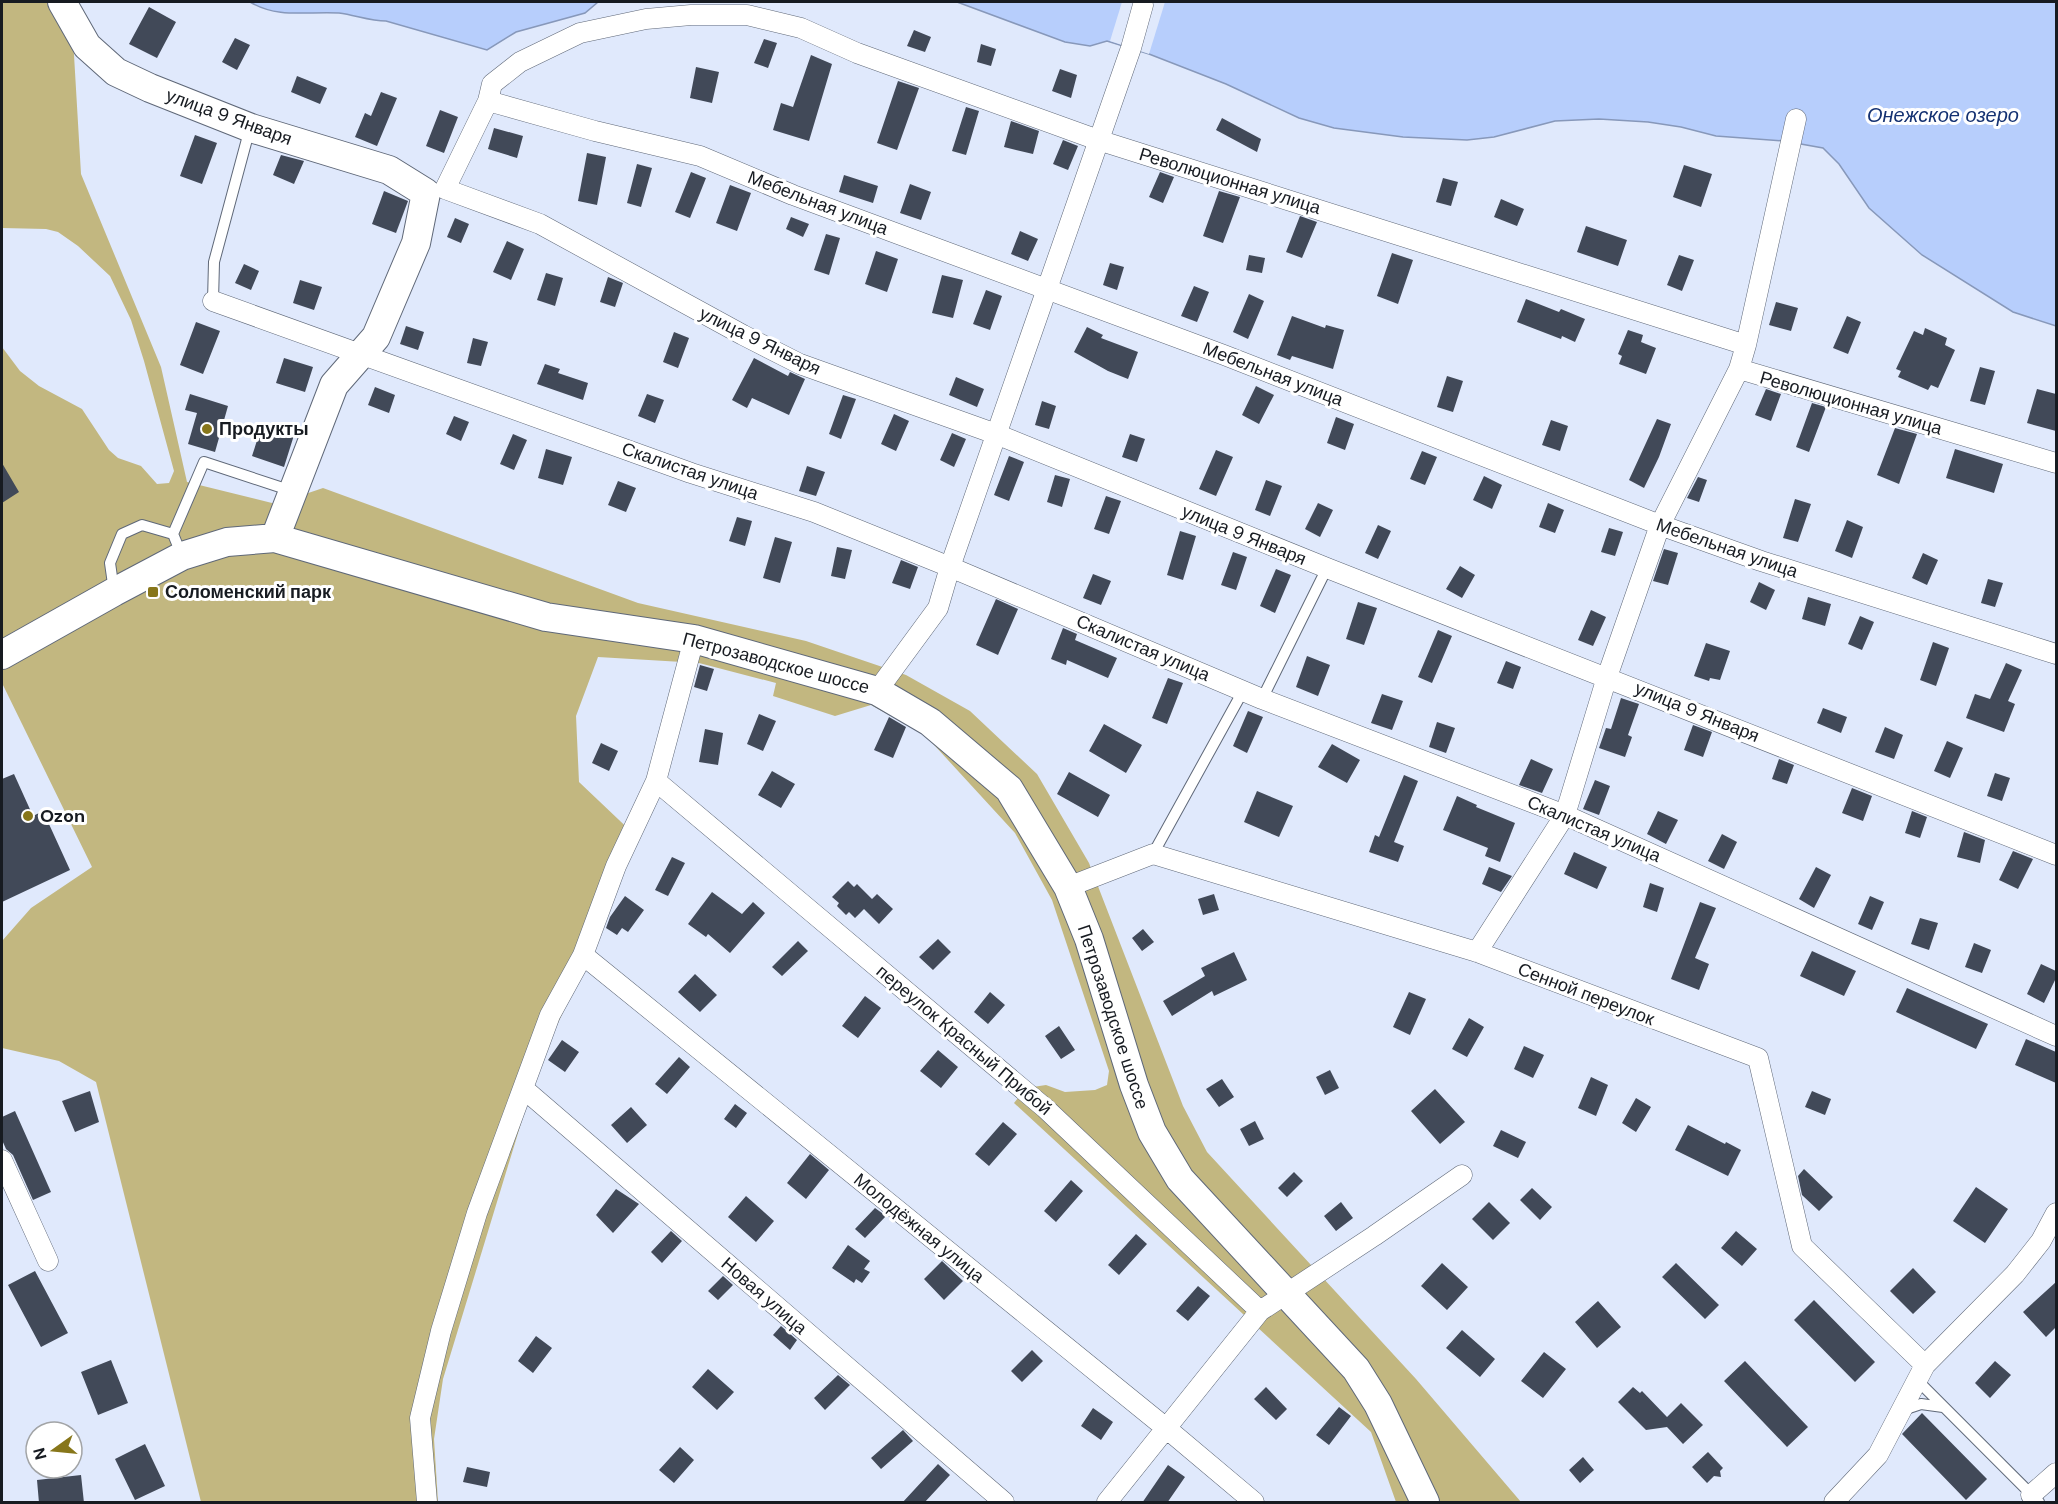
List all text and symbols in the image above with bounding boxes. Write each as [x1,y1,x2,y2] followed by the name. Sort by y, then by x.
[163,83,295,151] street label: улица 9 Января
[1867,102,2019,128] water label: Онежское озеро
[1136,142,1325,220] street label: Революционная улица
[744,165,892,241] street label: Мебельная улица
[695,301,825,381] street label: улица 9 Января
[1199,336,1347,412] street label: Мебельная улица
[1757,365,1946,441] street label: Революционная улица
[219,417,309,441] place label: Продукты
[200,422,214,436] marker: Продукты
[619,436,762,506] street label: Скалистая улица
[1178,499,1310,571] street label: улица 9 Января
[1653,513,1802,584] street label: Мебельная улица
[165,580,332,604] place label: Соломенский парк
[146,585,160,599] marker: Соломенский парк
[1073,609,1214,687] street label: Скалистая улица
[680,626,872,700] street label: Петрозаводское шоссе
[1631,676,1763,748] street label: улица 9 Января
[1524,790,1665,868] street label: Скалистая улица
[40,804,85,828] place label: Ozon
[21,809,35,823] marker: Ozon
[1072,922,1154,1112] street label: Петрозаводское шоссе
[1514,957,1658,1031] street label: Сенной переулок
[871,959,1057,1121] street label: переулок Красный Прибой
[849,1168,990,1289] street label: Молодёжная улица
[716,1252,813,1341] street label: Новая улица
[24,1420,84,1480] north arrow
[28,1445,52,1462] text: N

